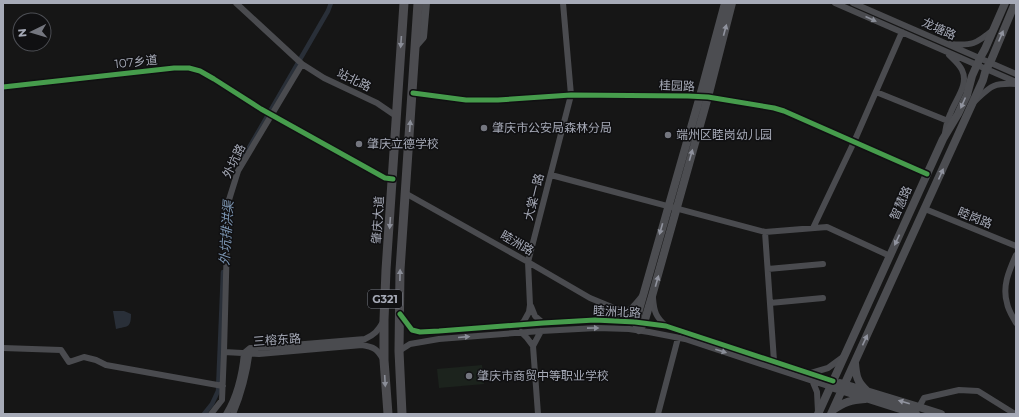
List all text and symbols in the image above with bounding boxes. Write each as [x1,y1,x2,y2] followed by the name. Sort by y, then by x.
[12,12,52,52] north arrow
[920,14,959,43] street label: 龙塘路
[865,16,877,22] one-way arrow
[723,24,729,36] one-way arrow
[15,28,29,38] text: N
[998,31,1004,42] one-way arrow
[398,36,405,48] one-way arrow
[114,52,158,71] street label: 107乡道
[335,65,374,94] street label: 站北路
[659,77,695,94] street label: 桂园路
[960,98,966,109] one-way arrow
[407,120,414,132] one-way arrow
[492,120,612,135] place label: 肇庆市公安局森林分局
[479,123,489,133] marker: 肇庆市公安局森林分局
[676,127,772,142] place label: 端州区睦岗幼儿园
[663,130,673,140] marker: 端州区睦岗幼儿园
[367,136,439,151] place label: 肇庆立德学校
[354,139,364,149] marker: 肇庆立德学校
[219,141,248,180] street label: 外坑路
[689,149,695,162] one-way arrow
[938,168,944,179] one-way arrow
[520,172,547,222] street label: 大棠一路
[886,183,915,222] street label: 智慧路
[368,195,387,244] street label: 肇庆大道
[216,198,236,266] water label: 外坑排洪渠
[956,204,995,231] street label: 睦岗路
[386,217,393,229] one-way arrow
[658,223,664,236] one-way arrow
[498,227,537,258] street label: 睦洲路
[894,235,900,246] one-way arrow
[397,268,403,281] one-way arrow
[654,274,660,287] one-way arrow
[368,290,402,308] road number: G321
[593,303,641,320] street label: 睦洲北路
[587,325,599,332] one-way arrow
[252,330,301,349] street label: 三榕东路
[458,334,470,340] one-way arrow
[862,335,868,346] one-way arrow
[715,348,727,354] one-way arrow
[477,368,609,383] place label: 肇庆市商贸中等职业学校
[464,371,474,381] marker: 肇庆市商贸中等职业学校
[382,375,389,387] one-way arrow
[898,399,910,405] one-way arrow

